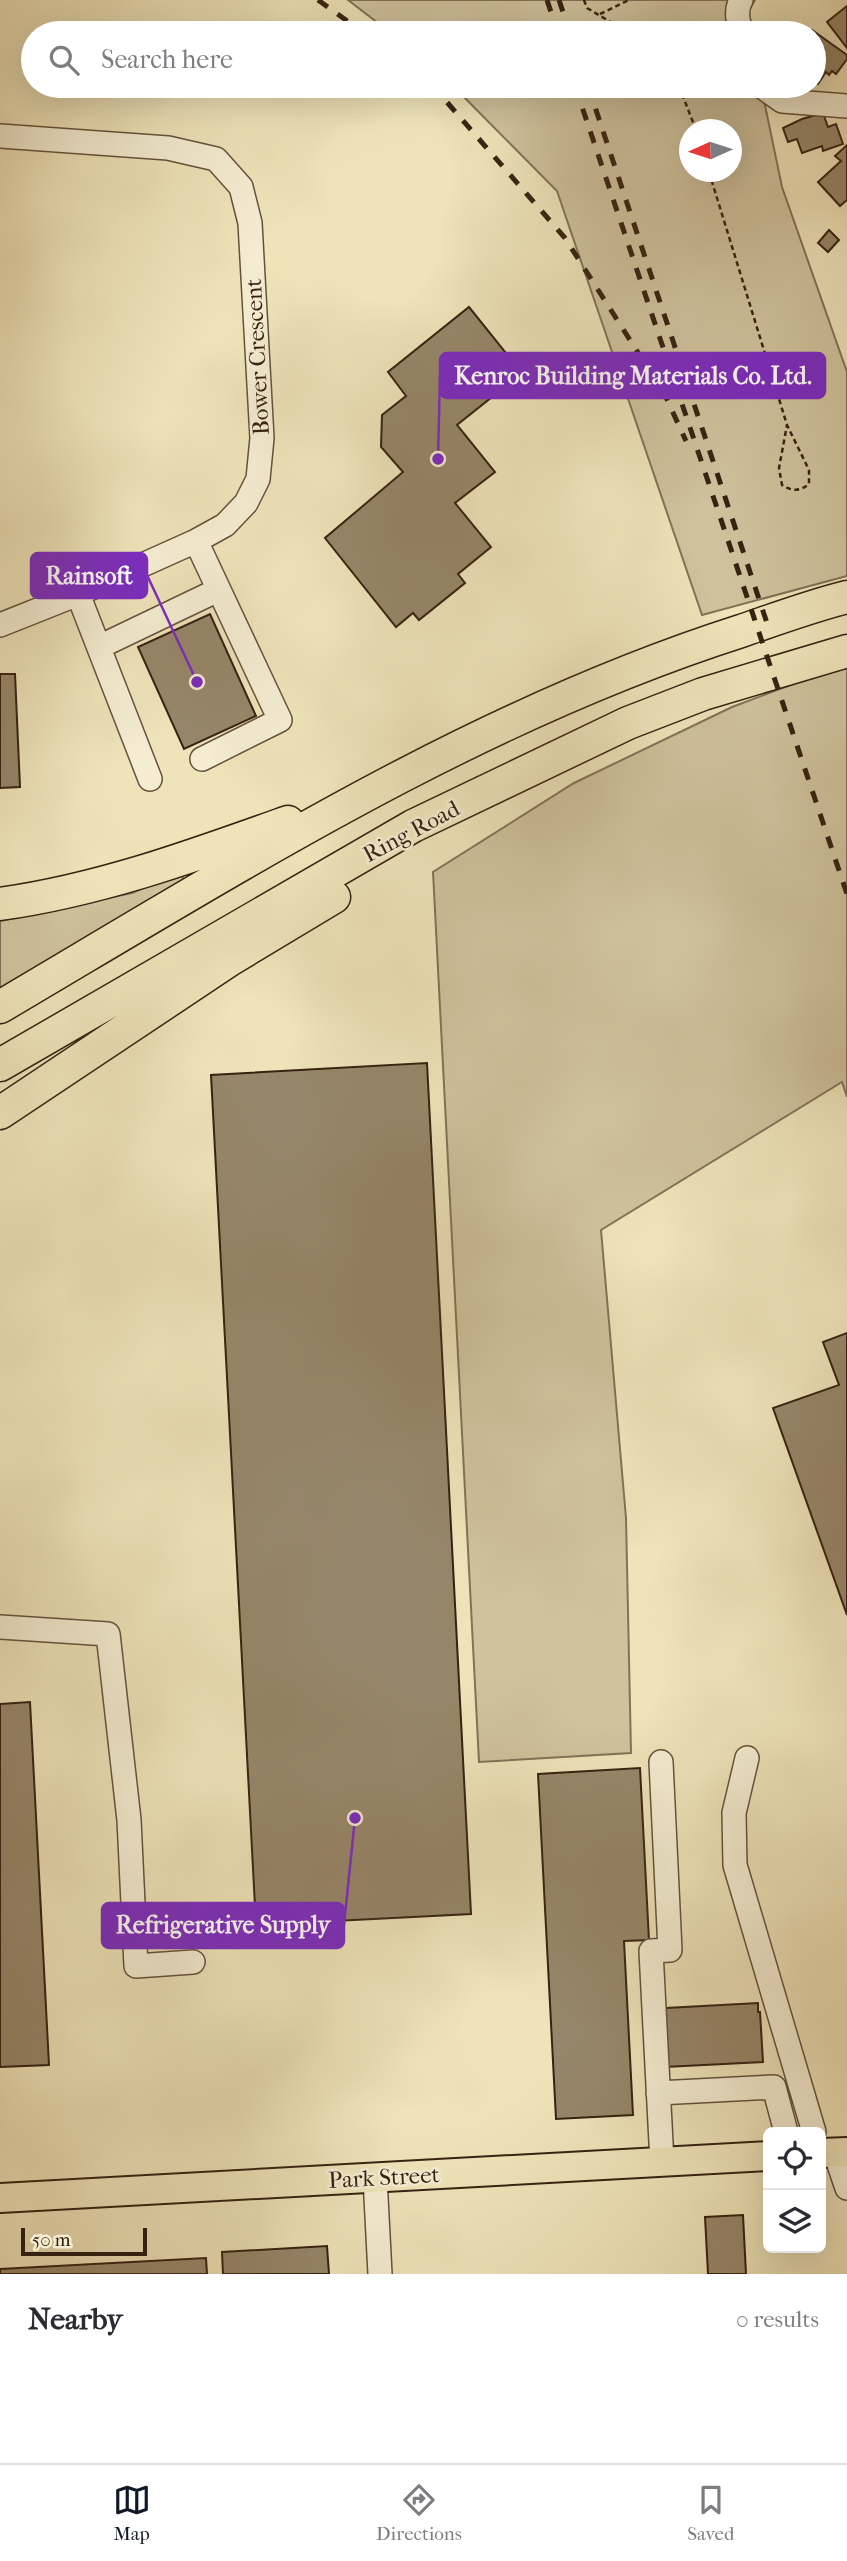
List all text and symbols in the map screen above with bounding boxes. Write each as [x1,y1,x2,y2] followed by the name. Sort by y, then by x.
[21,21,826,98] search box
[45,41,83,79] icon: search
[101,44,233,75] text: Search here
[679,119,742,182] north arrow
[240,278,275,436] street label: Bower Crescent
[440,353,825,398] callout: Kenroc Building Materials Co. Ltd.
[454,362,812,390] text: Kenroc Building Materials Co. Ltd.
[31,553,147,598] callout: Rainsoft
[45,562,133,590] text: Rainsoft
[358,795,464,868] street label: Ring Road
[102,1903,344,1948] callout: Refrigerative Supply
[116,1911,331,1939] text: Refrigerative Supply
[763,2127,826,2253] map controls
[763,2127,826,2190] button: locate
[328,2161,440,2194] street label: Park Street
[763,2190,826,2253] button: layers
[21,2225,147,2257] scale bar
[32,2229,71,2251] text: 50 m
[28,2302,123,2337] text: Nearby
[736,2306,819,2333] text: 0 results
[113,2481,151,2545] tab: Map
[376,2481,462,2545] tab: Directions
[687,2481,734,2545] tab: Saved

